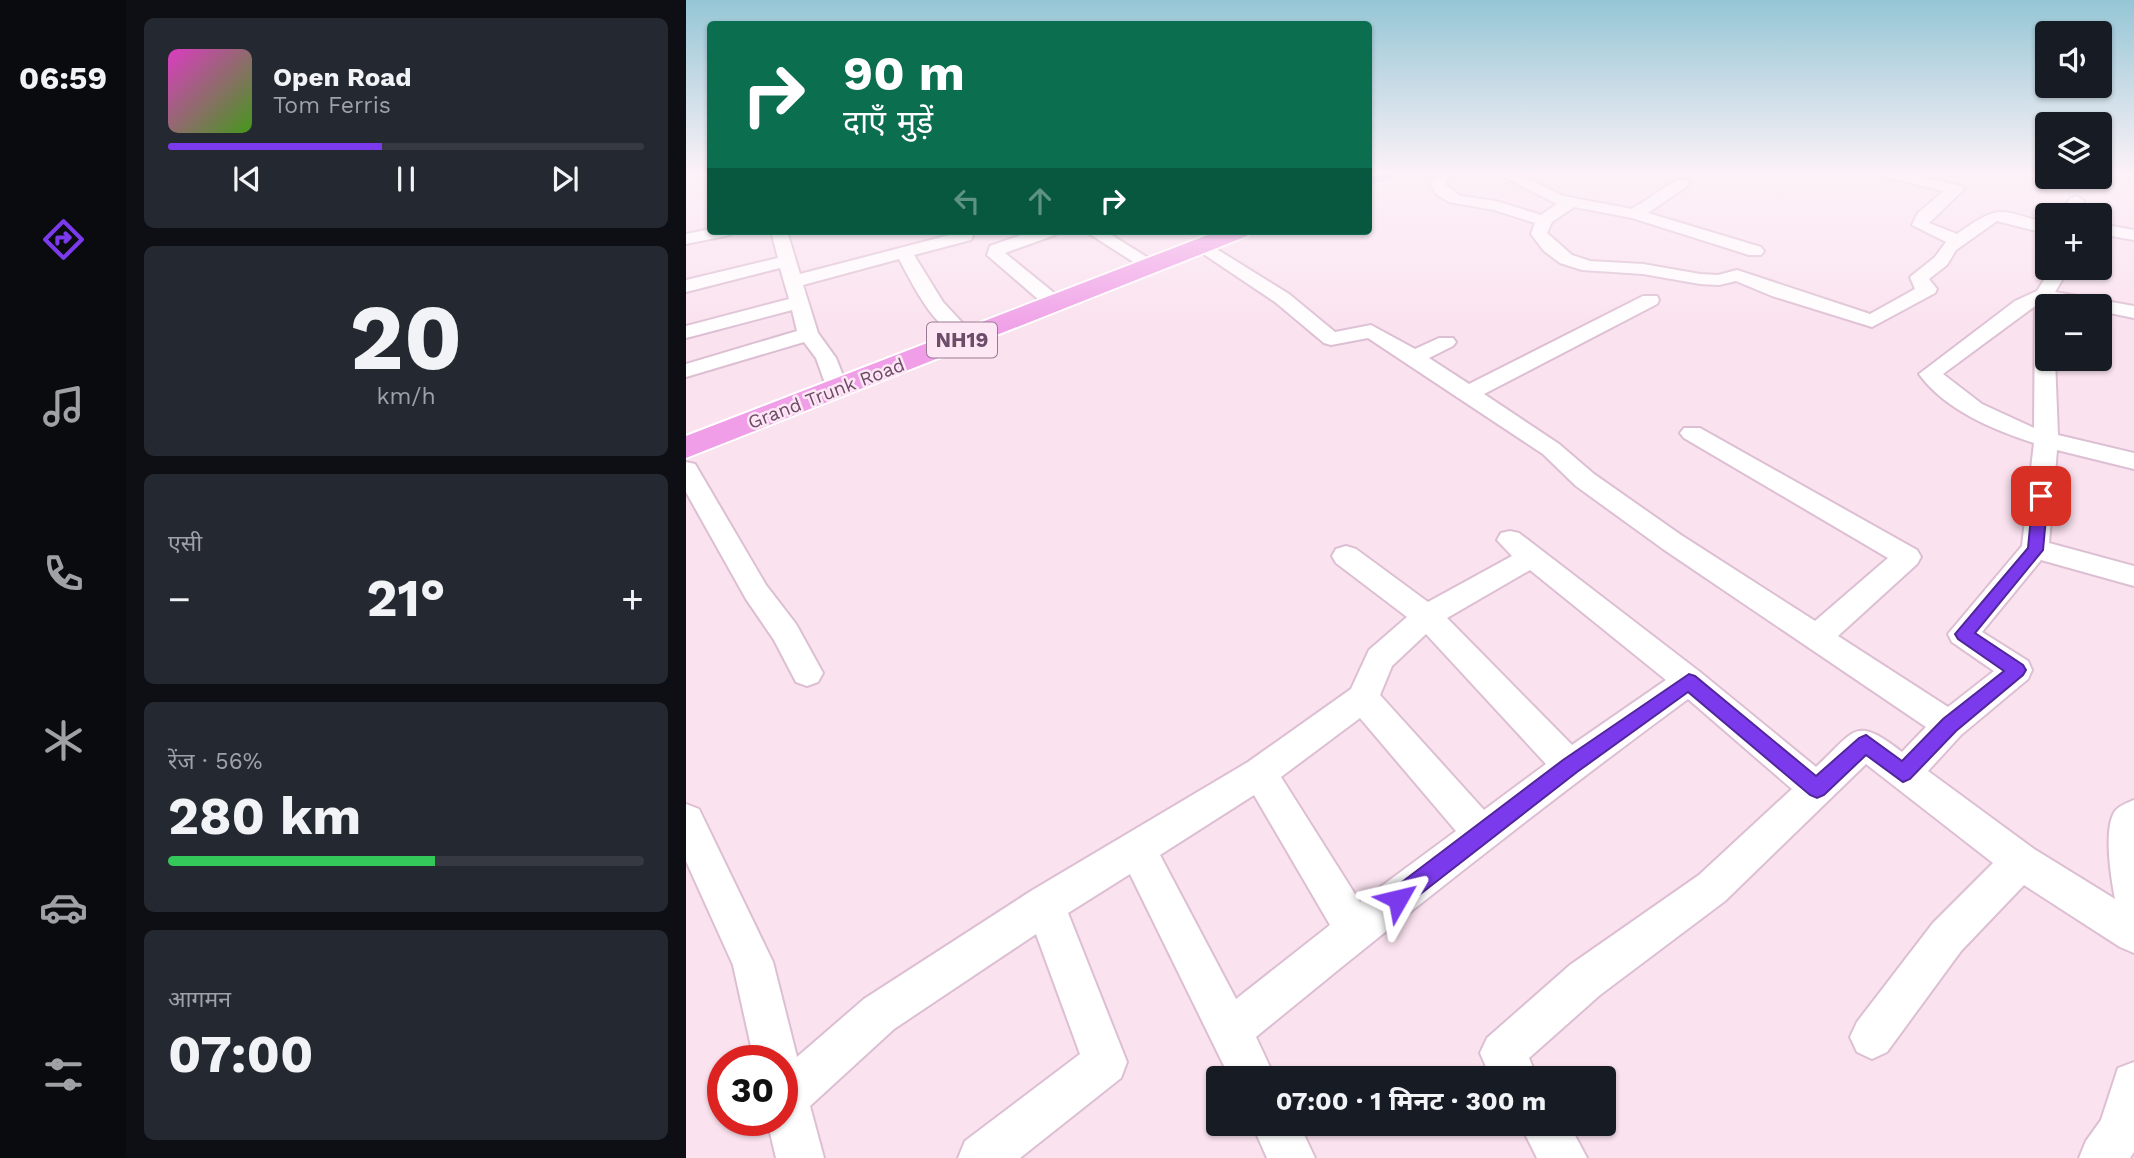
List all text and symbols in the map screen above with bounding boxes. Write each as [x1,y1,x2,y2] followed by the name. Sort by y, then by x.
[2035,21,2112,371] map controls
[2035,21,2112,98] button: sound
[843,44,965,102] text: 90 m
[728,49,819,140] icon: right
[19,59,107,97] text: 06:59
[273,62,411,92] text: Open Road
[273,92,391,119] text: Tom Ferris
[843,103,933,141] text: दाएँ मुड़ें
[2035,112,2112,189] button: layers
[228,160,266,198] icon: previous
[387,160,425,198] icon: pause
[546,160,584,198] icon: next
[948,182,986,220] icon: left
[1021,182,1059,220] icon: ahead
[1094,182,1132,220] icon: right
[2035,203,2112,280] button: +
[39,215,88,264] icon: directions
[350,284,462,391] text: 20
[2035,294,2112,371] button: −
[927,322,997,358] road number: NH19
[744,353,908,434] street label: Grand Trunk Road
[39,382,88,431] icon: music
[376,383,436,410] text: km/h
[2011,466,2071,526] pin
[2022,477,2060,515] icon: arrive
[168,530,202,557] text: एसी
[39,549,88,598] icon: phone
[366,568,446,629] text: 21°
[168,577,191,621] text: −
[621,577,644,621] text: +
[39,716,88,765] icon: climate
[168,748,262,775] text: रेंज · 56%
[168,786,361,847] text: 280 km
[1361,862,1435,936] position arrow
[39,883,88,932] icon: car
[168,986,231,1013] text: आगमन
[168,1024,314,1085] text: 07:00
[707,1045,798,1136] speed limit sign: 30
[39,1050,88,1099] icon: filters
[1276,1086,1546,1116] text: 07:00 · 1 मिनट · 300 m

